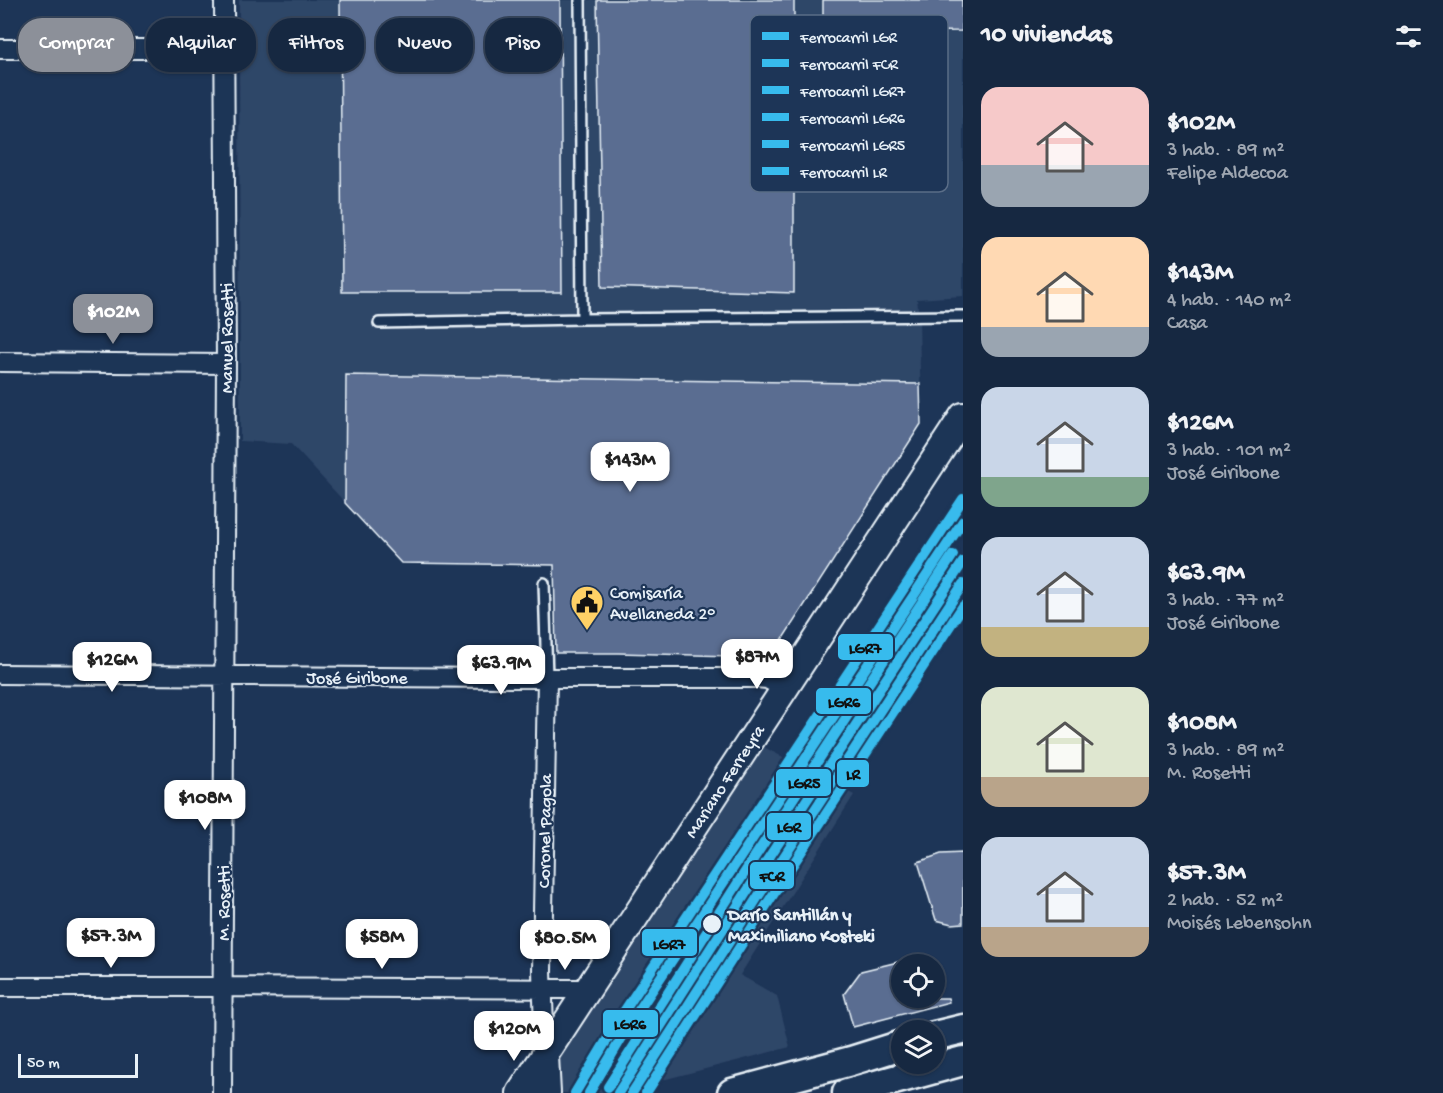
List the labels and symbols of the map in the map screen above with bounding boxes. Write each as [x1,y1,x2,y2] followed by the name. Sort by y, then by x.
[750,15,948,192] legend
[799,30,897,49] text: Ferrocarril LGR
[799,57,898,76] text: Ferrocarril FCR
[799,84,906,103] text: Ferrocarril LGR7
[799,111,906,130] text: Ferrocarril LGR6
[799,138,905,157] text: Ferrocarril LGR5
[799,165,887,184] text: Ferrocarril LR
[218,283,239,393] street label: Manuel Rosetti
[71,294,155,345] pin: $102M
[588,442,672,493] pin: $143M
[569,584,605,631] public building icon: Comisaría Avellaneda 2°
[610,584,715,626] place label: Comisaría Avellaneda 2°
[837,633,894,661] line badge: LGR7
[721,639,793,690] pin: $87M
[849,641,882,660] text: LGR7
[70,642,154,693] pin: $126M
[452,645,550,696] pin: $63.9M
[306,669,408,690] street label: José Giribone
[815,687,872,715] line badge: LGR6
[828,695,861,714] text: LGR6
[682,721,771,843] street label: Mariano Ferreyra
[836,759,870,788] line badge: LR
[846,767,862,786] text: LR
[775,768,832,797] line badge: LGR5
[535,773,558,888] street label: Coronel Pagola
[788,776,821,795] text: LGR5
[163,780,247,831] pin: $108M
[766,812,812,841] line badge: LGR
[777,820,803,839] text: LGR
[749,861,795,890] line badge: FCR
[215,865,236,941] street label: M. Rosetti
[758,869,786,888] text: FCR
[726,906,875,948] place label: Darío Santillán y Maximiliano Kosteki
[701,913,723,935] marker: Darío Santillán y Maximiliano Kosteki
[62,918,160,969] pin: $57.3M
[346,919,418,970] pin: $58M
[516,920,614,971] pin: $80.5M
[641,928,698,957] line badge: LGR7
[653,937,686,956] text: LGR7
[602,1009,659,1038] line badge: LGR6
[472,1011,556,1062] pin: $120M
[614,1017,647,1036] text: LGR6
[18,1051,138,1078] scale bar

